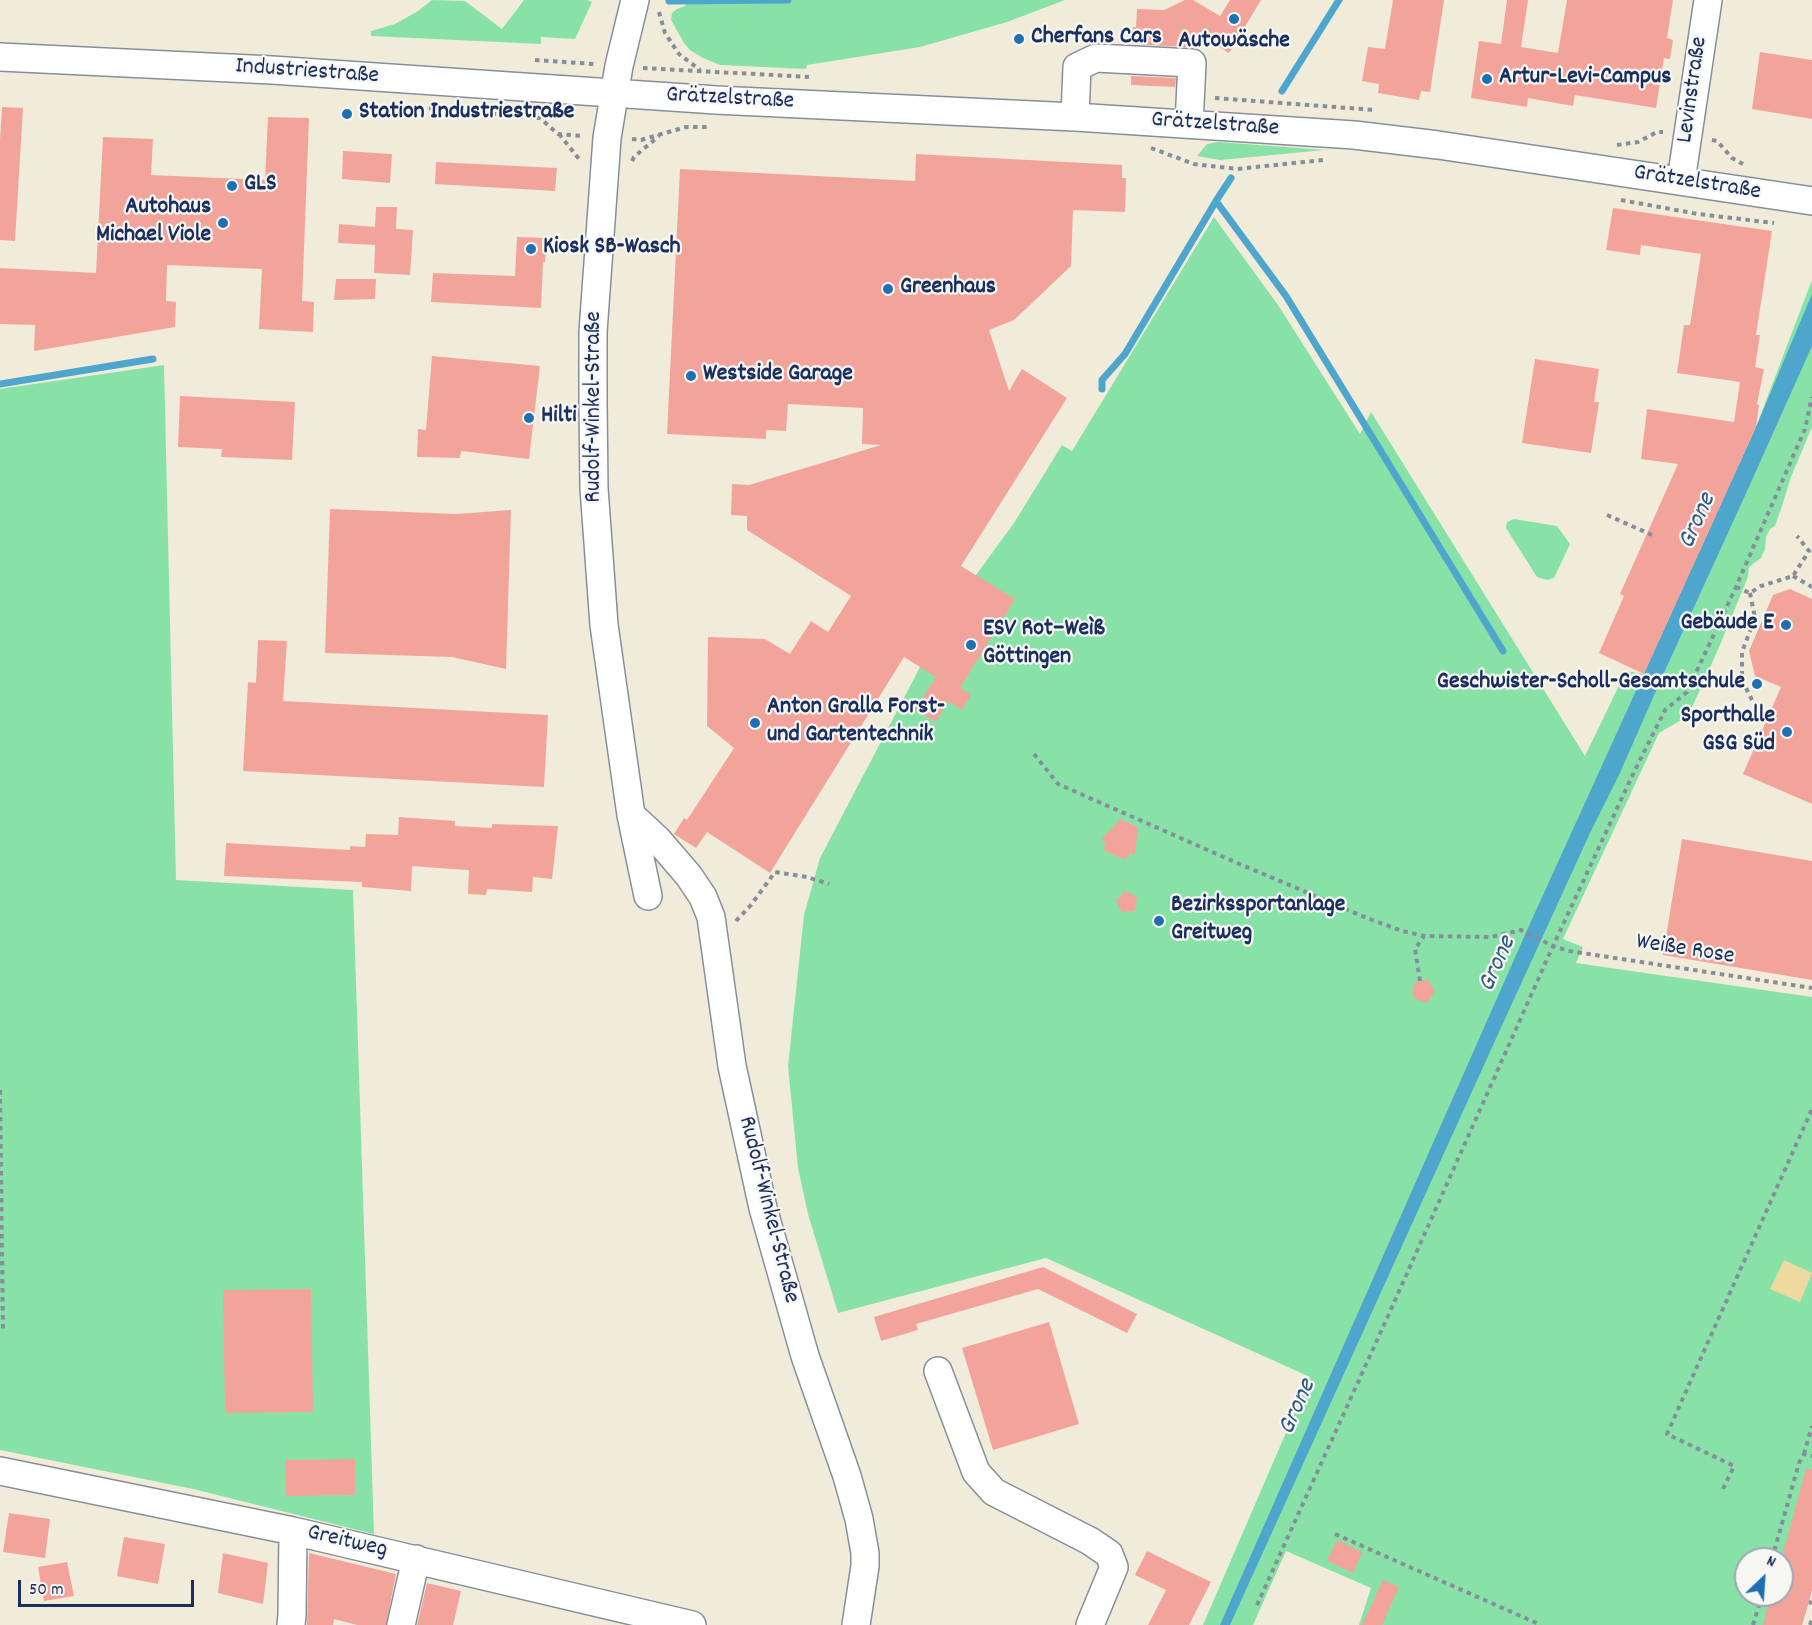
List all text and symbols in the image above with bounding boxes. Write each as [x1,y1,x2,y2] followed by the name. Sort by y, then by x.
[1227,12,1241,26] marker: Autowäsche
[1031,25,1162,53] place label: Cherfans Cars
[1178,29,1290,57] place label: Autowäsche
[1012,32,1026,46] marker: Cherfans Cars
[1672,35,1716,145] street label: Levinstraße
[234,54,380,92] street label: Industriestraße
[1499,65,1671,93] place label: Artur-Levi-Campus
[1480,72,1494,86] marker: Artur-Levi-Campus
[665,82,795,118] street label: Grätzelstraße
[359,100,574,128] place label: Station Industriestraße
[340,107,354,121] marker: Station Industriestraße
[1150,107,1280,145] street label: Grätzelstraße
[1631,160,1763,208] street label: Grätzelstraße
[244,172,277,200] place label: GLS
[225,179,239,193] marker: GLS
[96,195,211,251] place label: Autohaus Michael Viole
[216,216,230,230] marker: Autohaus Michael Viole
[543,235,681,263] place label: Kiosk SB-Wasch
[524,242,538,256] marker: Kiosk SB-Wasch
[900,275,996,303] place label: Greenhaus
[881,282,895,296] marker: Greenhaus
[582,311,610,503] street label: Rudolf-Winkel-Straße
[703,362,853,390] place label: Westside Garage
[684,369,698,383] marker: Westside Garage
[541,404,577,432] place label: Hilti
[522,411,536,425] marker: Hilti
[1673,489,1725,555] water label: Grone
[1680,611,1774,639] place label: Gebäude E
[983,617,1105,673] place label: ESV Rot–Weìß Göttingen
[1779,618,1793,632] marker: Gebäude E
[964,638,978,652] marker: ESV Rot–Weìß Göttingen
[1437,670,1745,698] place label: Geschwister-Scholl-Gesamtschule
[1750,677,1764,691] marker: Geschwister-Scholl-Gesamtschule
[767,695,945,751] place label: Anton Gralla Forst- und Gartentechnik
[1681,704,1775,760] place label: Sporthalle GSG Süd
[748,716,762,730] marker: Anton Gralla Forst- und Gartentechnik
[1780,725,1794,739] marker: Sporthalle GSG Süd
[1171,893,1345,949] place label: Bezirkssportanlage Greitweg
[1152,914,1166,928] marker: Bezirkssportanlage Greitweg
[1634,929,1736,973] street label: Weiße Rose
[1473,932,1525,998] water label: Grone
[730,1114,804,1306] street label: Rudolf-Winkel-Straße
[1273,1375,1325,1441] water label: Grone
[304,1520,390,1566] street label: Greitweg
[1734,1547,1794,1607] north arrow
[1763,1550,1779,1574] text: N
[21,1568,196,1606] scale bar
[29,1578,64,1603] text: 50 m

